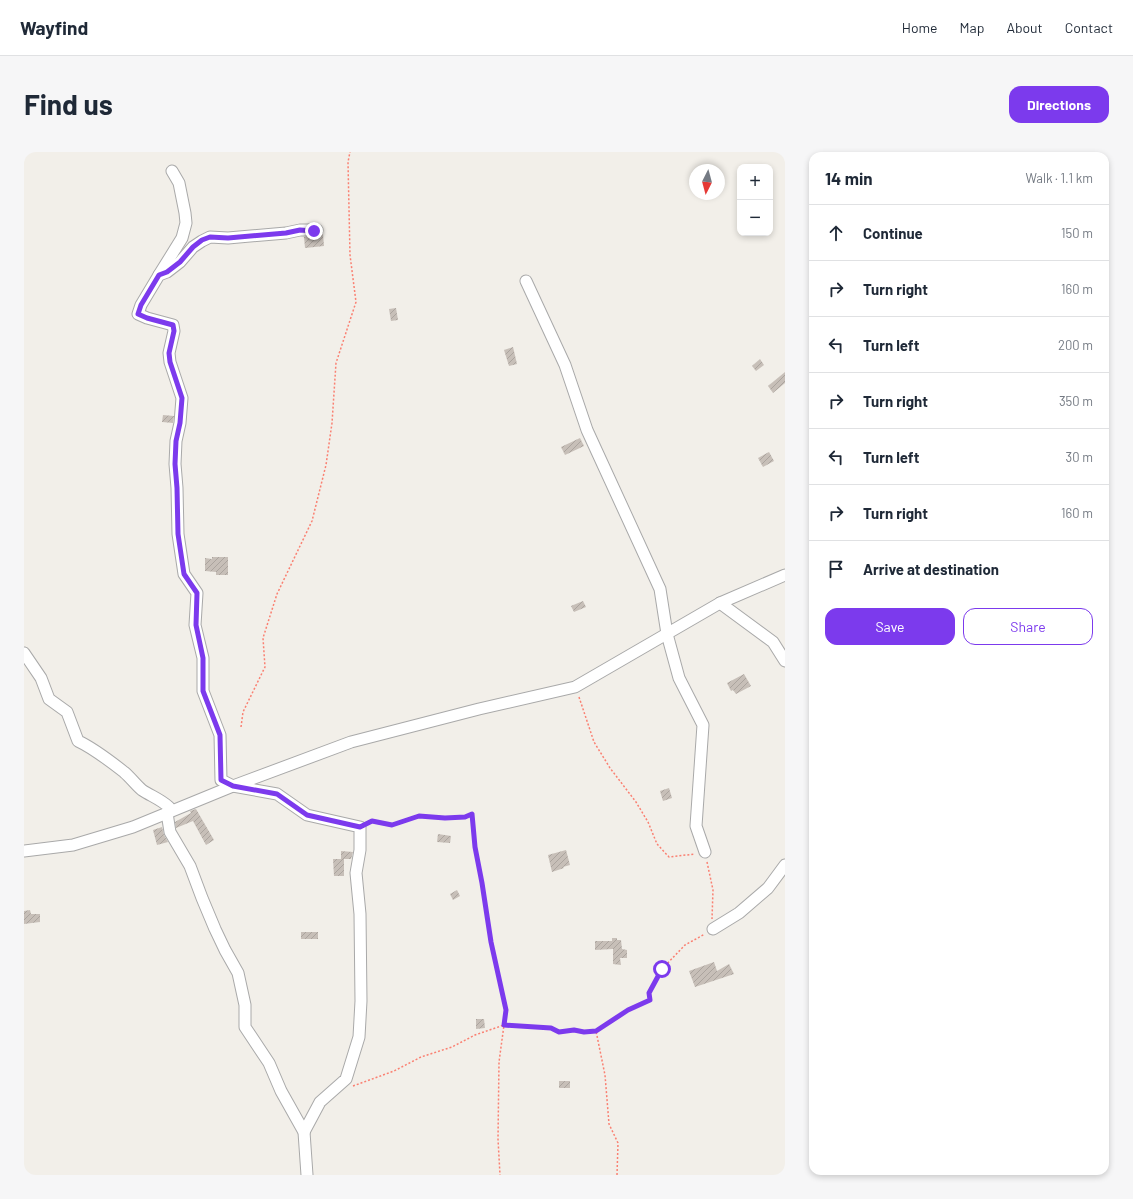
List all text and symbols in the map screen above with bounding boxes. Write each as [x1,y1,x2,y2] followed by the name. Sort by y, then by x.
[20,16,88,39] text: Wayfind
[902,19,938,36] text: Home
[960,19,984,36] text: Map
[1006,19,1043,36] text: About
[1065,19,1113,36] text: Contact
[1009,86,1109,123] button: Directions
[24,87,113,121] text: Find us
[689,164,725,200] north arrow
[737,164,773,236] map controls
[737,164,773,200] button: +
[825,168,873,188] text: 14 min
[1026,170,1093,186] text: Walk · 1.1 km
[737,200,773,236] button: −
[305,222,323,240] route end
[825,222,847,244] icon: ahead
[863,224,923,242] text: Continue
[1061,225,1093,241] text: 150 m
[825,278,847,300] icon: right
[863,280,928,298] text: Turn right
[1061,281,1093,297] text: 160 m
[825,334,847,356] icon: left
[863,336,919,354] text: Turn left
[1058,337,1093,353] text: 200 m
[825,390,847,412] icon: right
[863,392,928,410] text: Turn right
[1059,393,1093,409] text: 350 m
[825,446,847,468] icon: left
[863,448,919,466] text: Turn left
[1066,449,1093,465] text: 30 m
[825,502,847,524] icon: right
[863,504,928,522] text: Turn right
[1061,505,1093,521] text: 160 m
[825,558,847,580] icon: arrive
[863,560,999,578] text: Arrive at destination
[825,608,955,645] button: Save
[963,608,1093,645] button: Share
[653,960,671,978] route start

